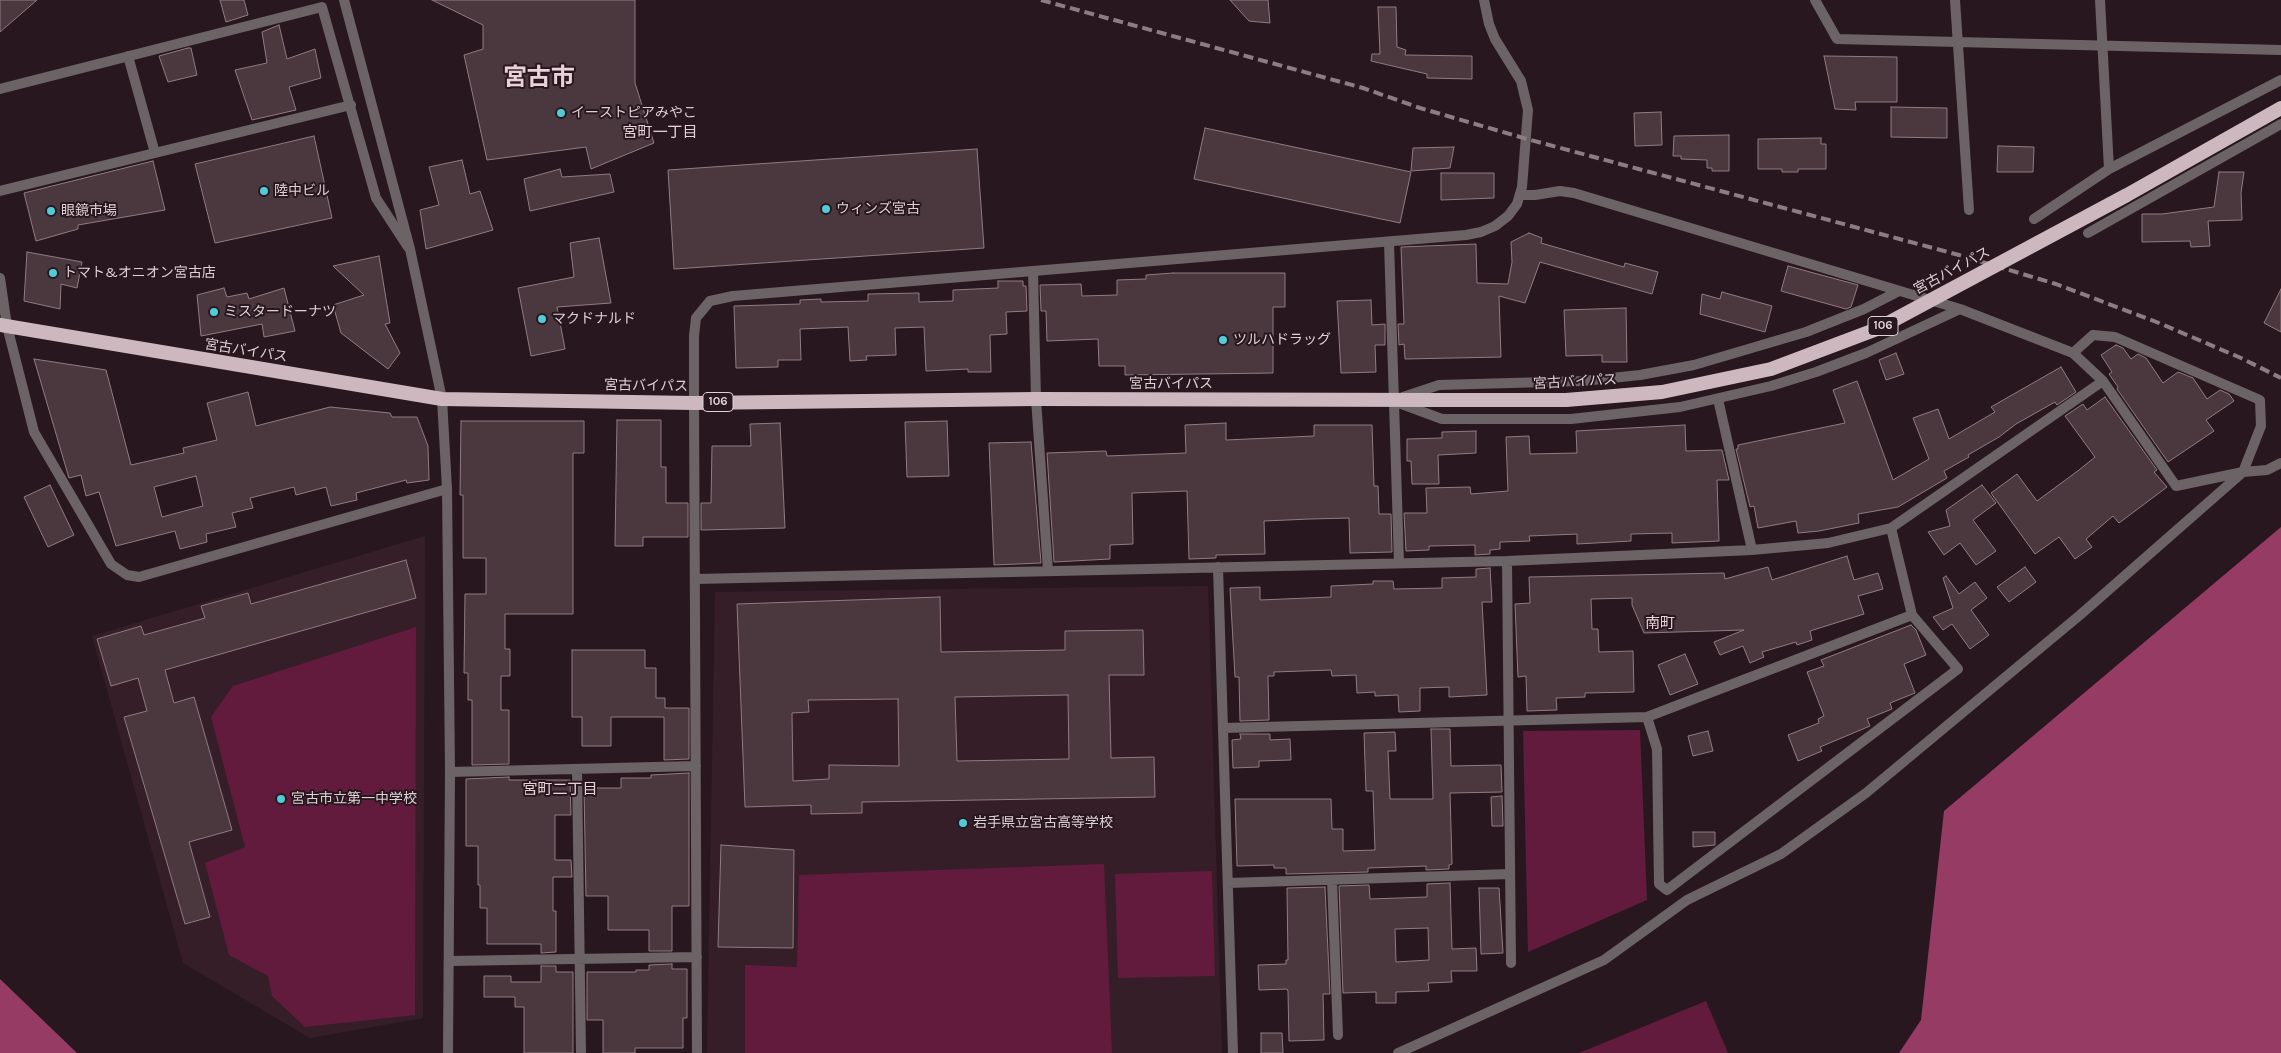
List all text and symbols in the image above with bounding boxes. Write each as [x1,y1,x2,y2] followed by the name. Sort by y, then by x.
[503,64,575,92] district label: 宮古市
[571,105,697,121] place label: イーストピアみやこ
[555,107,567,119] marker: イーストピアみやこ
[623,124,697,142] district label: 宮町一丁目
[274,183,330,199] place label: 陸中ビル
[258,185,270,197] marker: 陸中ビル
[836,201,920,217] place label: ウィンズ宮古
[61,203,117,219] place label: 眼鏡市場
[820,203,832,215] marker: ウィンズ宮古
[45,205,57,217] marker: 眼鏡市場
[1911,244,1993,298] street label: 宮古バイパス
[63,265,216,281] place label: トマト&オニオン宮古店
[47,267,59,279] marker: トマト&オニオン宮古店
[224,304,336,320] place label: ミスタードーナツ
[208,306,220,318] marker: ミスタードーナツ
[552,311,636,327] place label: マクドナルド
[536,313,548,325] marker: マクドナルド
[1868,316,1898,336] road number: 106
[1233,332,1331,348] place label: ツルハドラッグ
[1217,334,1229,346] marker: ツルハドラッグ
[203,336,289,366] street label: 宮古バイパス
[1533,371,1617,393] street label: 宮古バイパス
[1129,376,1213,392] street label: 宮古バイパス
[604,377,688,395] street label: 宮古バイパス
[703,392,733,412] road number: 106
[1645,615,1675,633] district label: 南町
[523,781,597,799] district label: 宮町二丁目
[291,791,417,807] place label: 宮古市立第一中学校
[275,793,287,805] marker: 宮古市立第一中学校
[973,815,1113,831] place label: 岩手県立宮古高等学校
[957,817,969,829] marker: 岩手県立宮古高等学校

